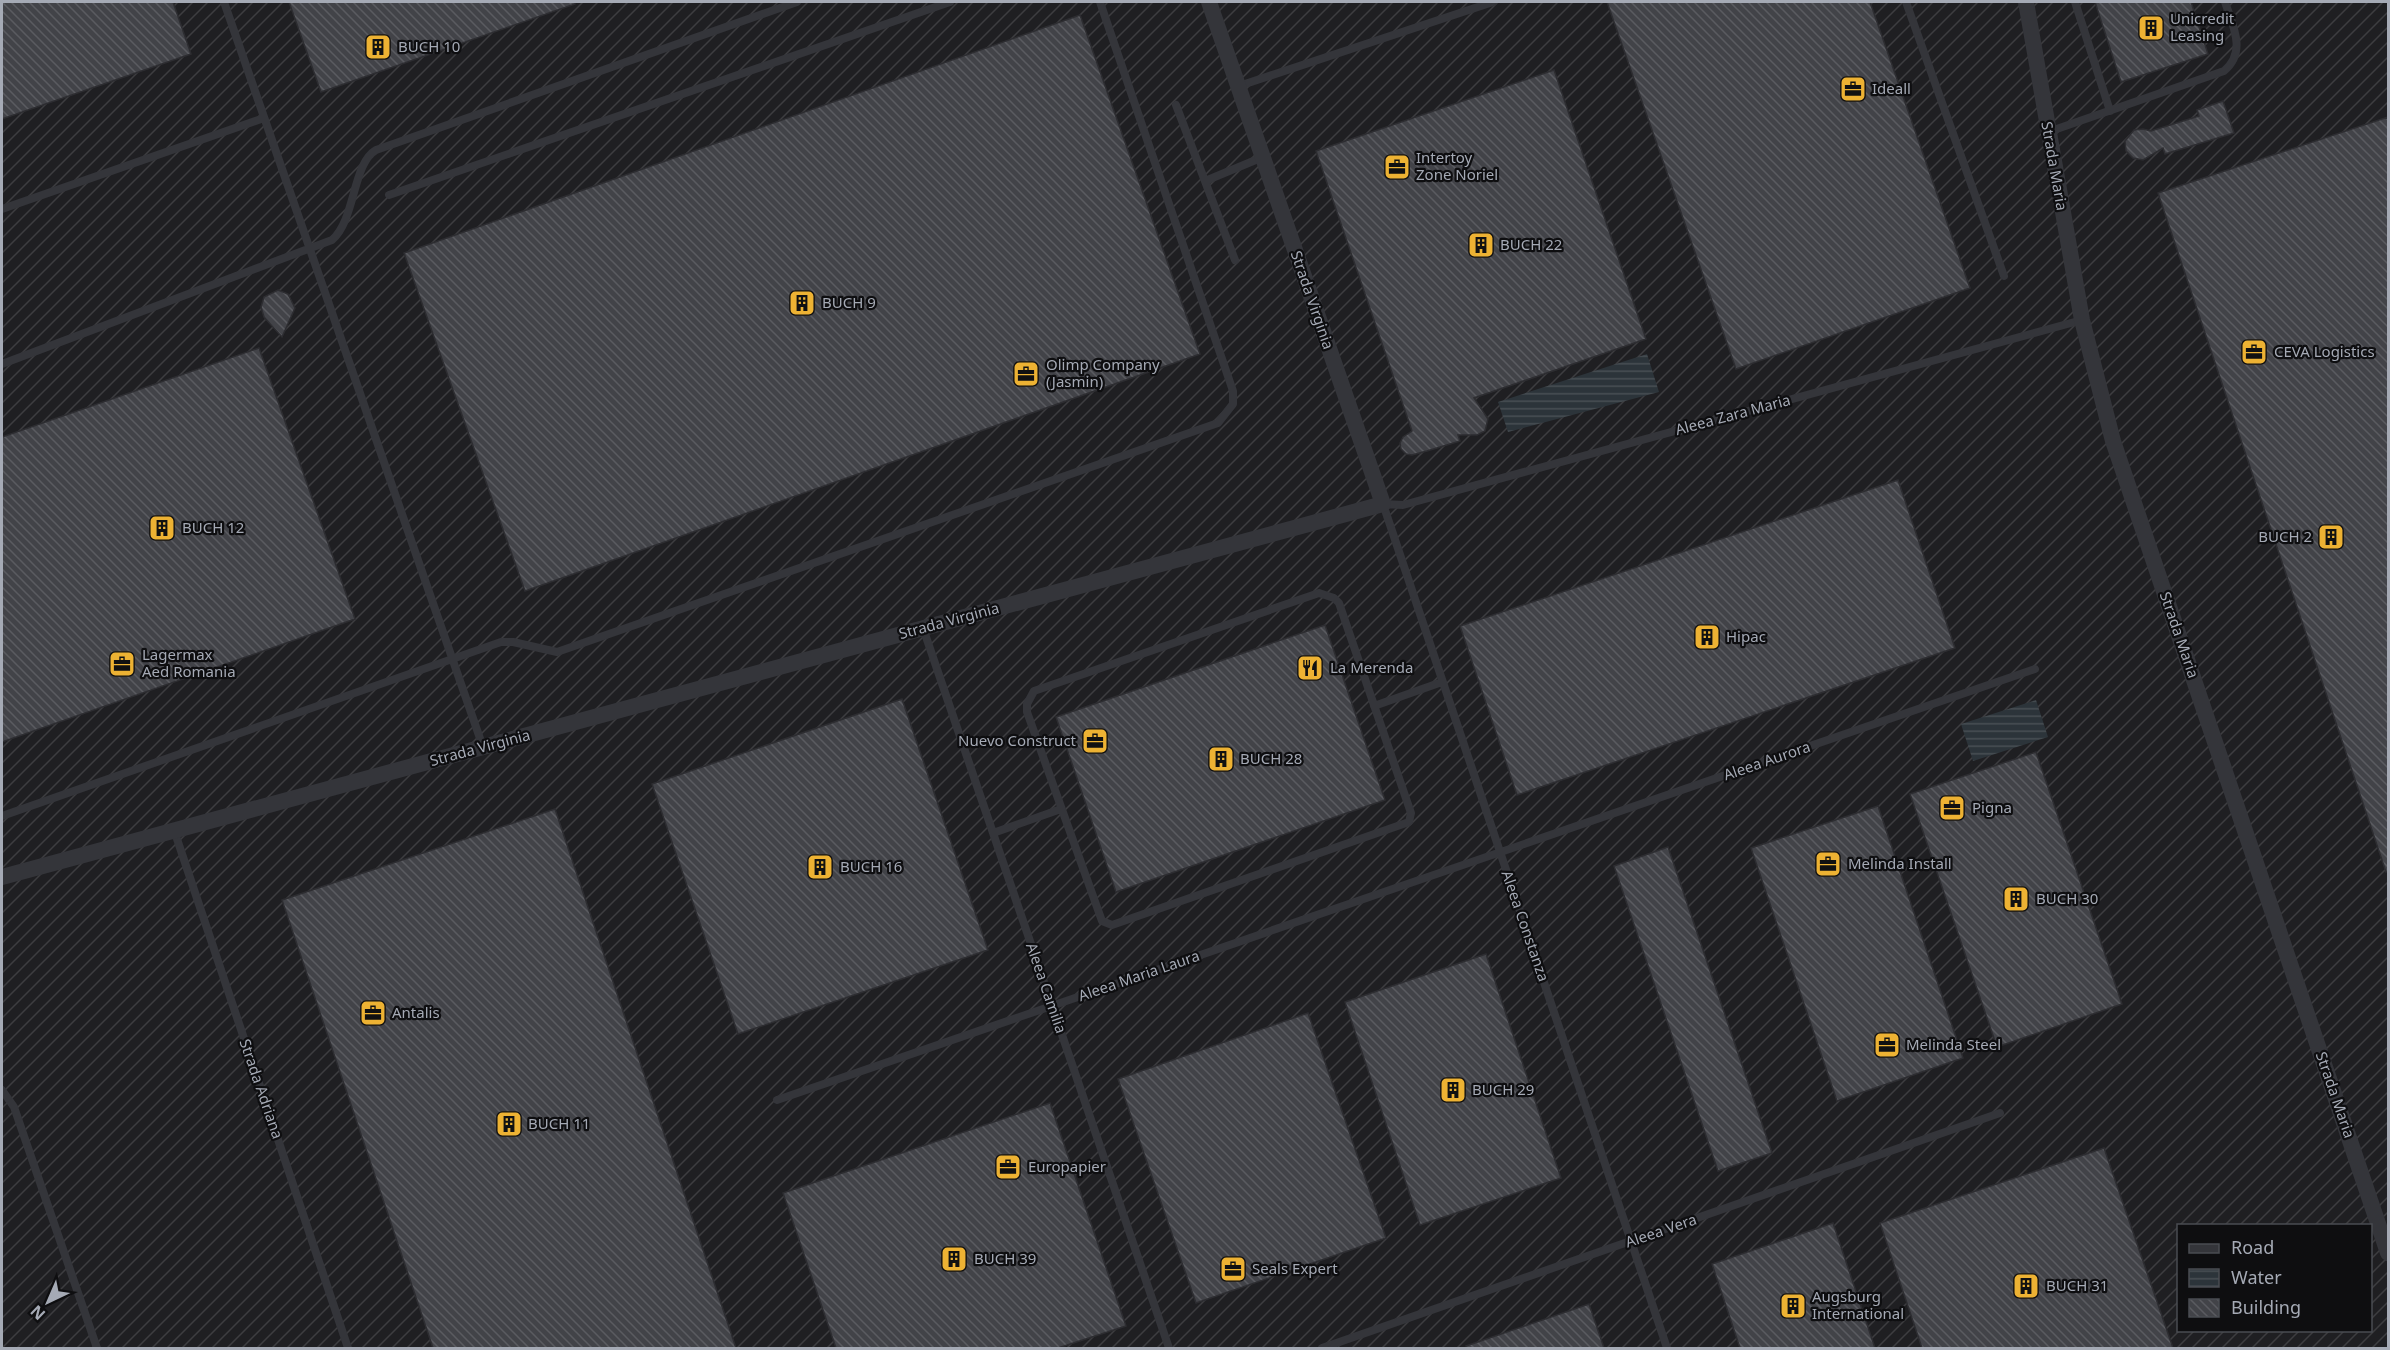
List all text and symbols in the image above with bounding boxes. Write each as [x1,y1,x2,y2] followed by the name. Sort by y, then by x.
[2170,8,2235,45] place label: Unicredit Leasing
[2136,13,2166,43] building icon: Unicredit Leasing
[363,32,393,62] building icon: BUCH 10
[398,36,460,56] place label: BUCH 10
[1838,74,1868,104] office icon: Ideall
[1872,78,1911,98] place label: Ideall
[2037,120,2073,212] street label: Strada Maria
[1416,147,1498,184] place label: Intertoy Zone Noriel
[1382,152,1412,182] office icon: Intertoy Zone Noriel
[1466,230,1496,260] building icon: BUCH 22
[1500,234,1562,254] place label: BUCH 22
[1287,248,1339,352] street label: Strada Virginia
[787,288,817,318] building icon: BUCH 9
[822,292,876,312] place label: BUCH 9
[2239,337,2269,367] office icon: CEVA Logistics
[2274,341,2375,361] place label: CEVA Logistics
[1046,354,1160,391] place label: Olimp Company (Jasmin)
[1011,359,1041,389] office icon: Olimp Company (Jasmin)
[1673,389,1793,439] street label: Aleea Zara Maria
[147,513,177,543] building icon: BUCH 12
[182,517,244,537] place label: BUCH 12
[2316,522,2346,552] building icon: BUCH 2
[2258,526,2312,546] place label: BUCH 2
[2156,589,2204,680] street label: Strada Maria
[896,597,1001,643] street label: Strada Virginia
[1692,622,1722,652] building icon: Hipac
[1726,626,1766,646] place label: Hipac
[142,644,236,681] place label: Lagermax Aed Romania
[107,649,137,679] office icon: Lagermax Aed Romania
[1295,653,1325,683] restaurant icon: La Merenda
[1330,657,1414,677] place label: La Merenda
[427,724,532,770] street label: Strada Virginia
[1080,726,1110,756] office icon: Nuevo Construct
[958,730,1077,750] place label: Nuevo Construct
[1720,736,1813,784] street label: Aleea Aurora
[1206,744,1236,774] building icon: BUCH 28
[1240,748,1302,768] place label: BUCH 28
[1937,793,1967,823] office icon: Pigna
[1972,797,2012,817] place label: Pigna
[1813,849,1843,879] office icon: Melinda Install
[805,852,835,882] building icon: BUCH 16
[1848,853,1952,873] place label: Melinda Install
[840,856,902,876] place label: BUCH 16
[1498,867,1554,984] street label: Aleea Constanza
[2001,884,2031,914] building icon: BUCH 30
[2036,888,2098,908] place label: BUCH 30
[1022,940,1072,1036] street label: Aleea Camilia
[1075,945,1202,1005] street label: Aleea Maria Laura
[358,998,388,1028] office icon: Antalis
[392,1002,440,1022] place label: Antalis
[1872,1030,1902,1060] office icon: Melinda Steel
[1906,1034,2001,1054] place label: Melinda Steel
[235,1036,288,1141] street label: Strada Adriana
[2312,1049,2360,1140] street label: Strada Maria
[1438,1075,1468,1105] building icon: BUCH 29
[1472,1079,1534,1099] place label: BUCH 29
[494,1109,524,1139] building icon: BUCH 11
[528,1113,590,1133] place label: BUCH 11
[993,1152,1023,1182] office icon: Europapier
[1028,1156,1106,1176] place label: Europapier
[1622,1209,1699,1252] street label: Aleea Vera
[2177,1224,2372,1332] legend
[2231,1235,2274,1259] text: Road
[939,1244,969,1274] building icon: BUCH 39
[974,1248,1036,1268] place label: BUCH 39
[1218,1254,1248,1284] office icon: Seals Expert
[1252,1258,1338,1278] place label: Seals Expert
[2231,1265,2282,1289] text: Water
[2011,1271,2041,1301] building icon: BUCH 31
[18,1272,78,1332] north arrow
[2046,1275,2108,1295] place label: BUCH 31
[1812,1286,1904,1323] place label: Augsburg International
[1778,1291,1808,1321] building icon: Augsburg International
[2231,1295,2301,1319] text: Building
[25,1300,50,1325] text: N

